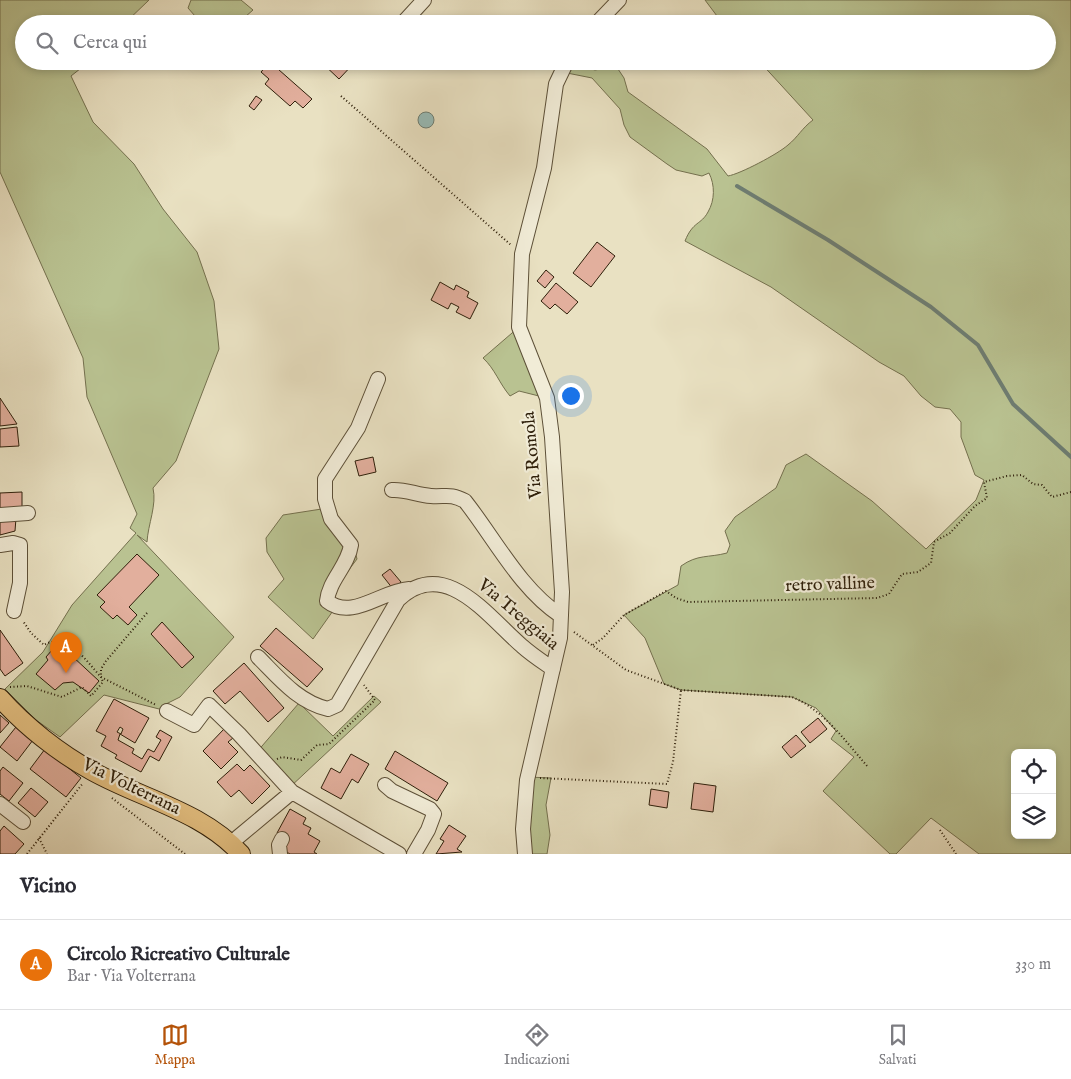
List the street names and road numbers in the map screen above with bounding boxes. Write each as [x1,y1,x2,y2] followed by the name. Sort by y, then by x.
[518,410,548,501] street label: Via Romola
[785,572,875,598] street label: retro valline
[472,574,564,656] street label: Via Treggiaia
[77,753,184,821] street label: Via Volterrana

